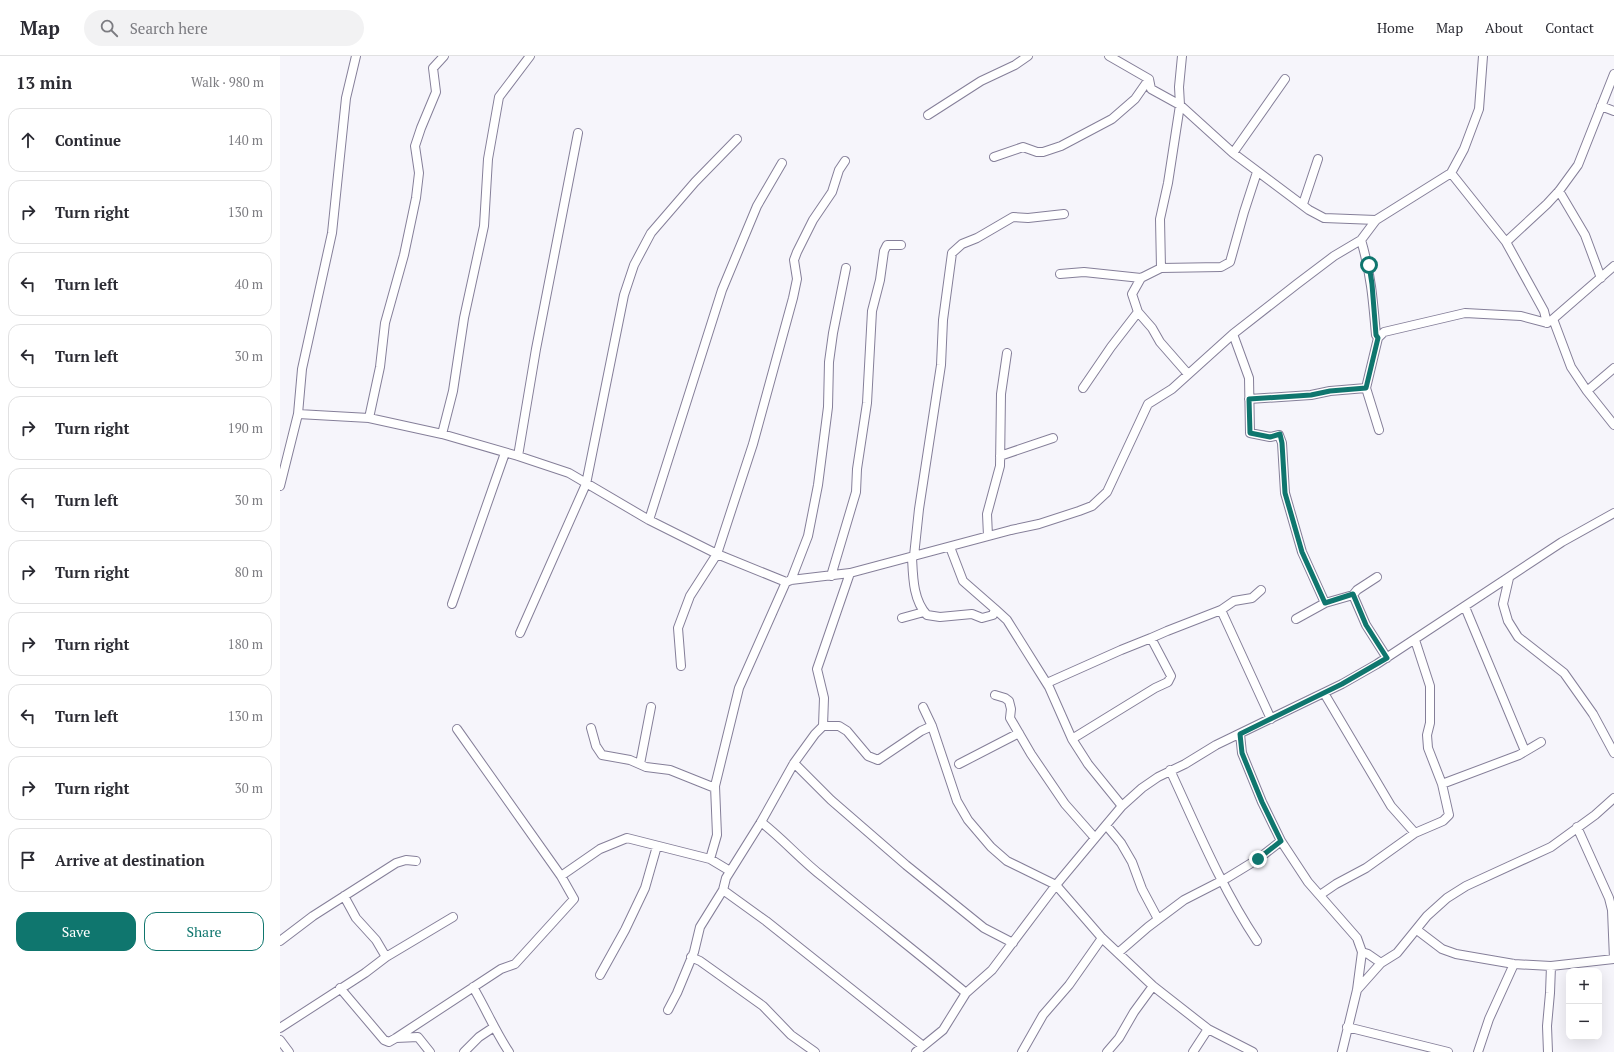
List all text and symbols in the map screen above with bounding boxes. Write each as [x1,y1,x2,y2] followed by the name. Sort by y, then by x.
[84,10,364,46] search box
[20,15,60,40] text: Map
[98,17,120,39] icon: search
[130,18,208,38] text: Search here
[1377,18,1414,37] text: Home
[1436,18,1463,37] text: Map
[1485,18,1523,37] text: About
[1545,18,1594,37] text: Contact
[16,71,72,94] text: 13 min
[191,73,264,91] text: Walk · 980 m
[17,129,39,151] icon: ahead
[55,130,121,150] text: Continue
[228,131,263,149] text: 140 m
[17,201,39,223] icon: right
[55,202,130,222] text: Turn right
[228,203,263,221] text: 130 m
[1360,256,1378,274] route start
[17,273,39,295] icon: left
[55,274,119,294] text: Turn left
[235,275,263,293] text: 40 m
[17,345,39,367] icon: left
[55,346,119,366] text: Turn left
[235,347,263,365] text: 30 m
[17,417,39,439] icon: right
[55,418,130,438] text: Turn right
[228,419,263,437] text: 190 m
[17,489,39,511] icon: left
[55,490,119,510] text: Turn left
[235,491,263,509] text: 30 m
[17,561,39,583] icon: right
[55,562,130,582] text: Turn right
[235,563,263,581] text: 80 m
[17,633,39,655] icon: right
[55,634,130,654] text: Turn right
[228,635,263,653] text: 180 m
[17,705,39,727] icon: left
[55,706,119,726] text: Turn left
[228,707,263,725] text: 130 m
[17,777,39,799] icon: right
[55,778,130,798] text: Turn right
[235,779,263,797] text: 30 m
[17,849,39,871] icon: arrive
[55,850,205,870] text: Arrive at destination
[1249,850,1267,868] route end
[16,912,136,951] button: Save
[144,912,264,951] button: Share
[1566,968,1602,1040] map controls
[1566,968,1602,1004] button: +
[1566,1004,1602,1040] button: −

